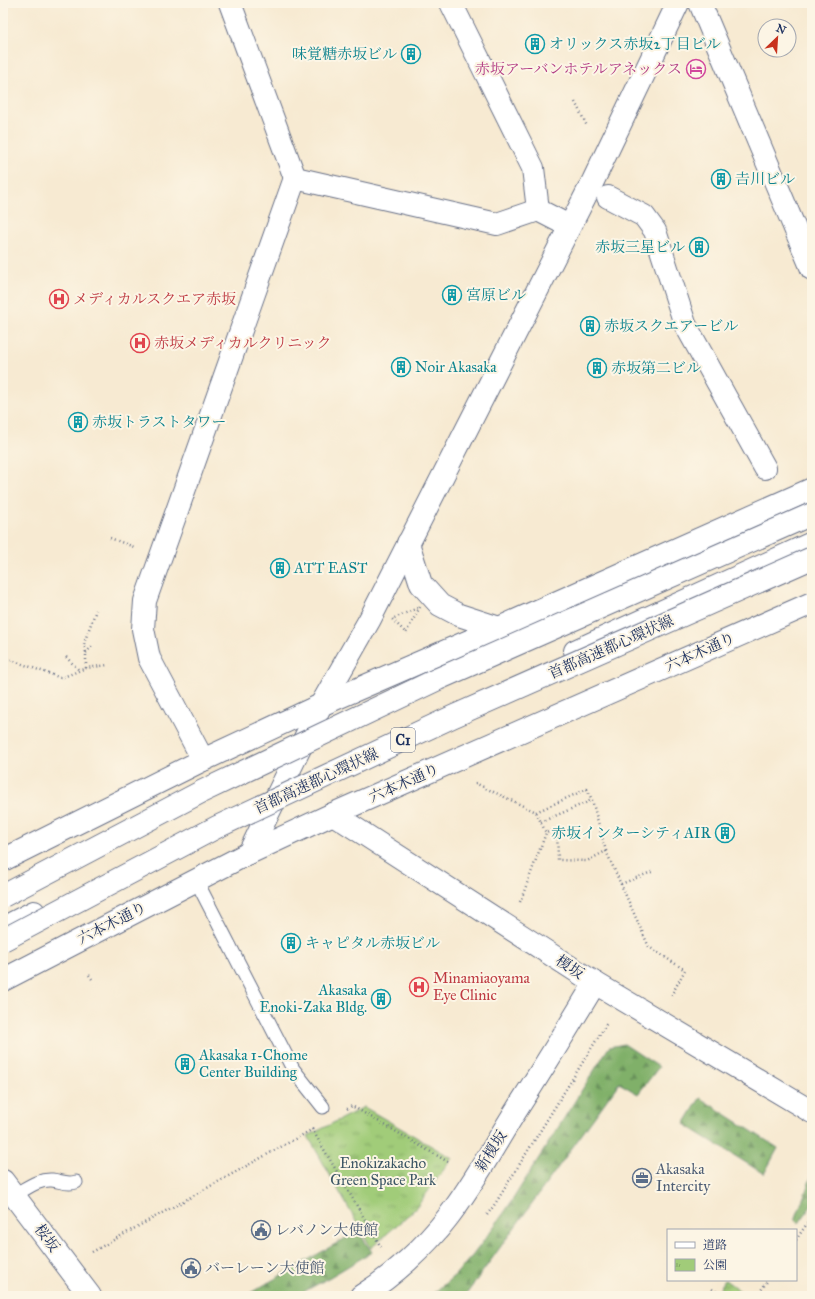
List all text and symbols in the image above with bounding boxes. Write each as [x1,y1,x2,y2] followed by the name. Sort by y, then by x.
[757,18,797,58] north arrow
[774,22,789,38] text: N
[524,33,546,55] building icon: オリックス赤坂2丁目ビル
[549,35,721,53] place label: オリックス赤坂2丁目ビル
[400,43,422,65] building icon: 味覚糖赤坂ビル
[292,45,397,63] place label: 味覚糖赤坂ビル
[685,58,707,80] hotel icon: 赤坂アーバンホテルアネックス
[475,60,682,78] place label: 赤坂アーバンホテルアネックス
[710,168,732,190] building icon: 𠮷川ビル
[735,170,795,188] place label: 𠮷川ビル
[688,236,710,258] building icon: 赤坂三星ビル
[595,238,685,256] place label: 赤坂三星ビル
[441,284,463,306] building icon: 宮原ビル
[466,286,526,304] place label: 宮原ビル
[48,288,70,310] hospital icon: メディカルスクエア赤坂
[73,290,236,308] place label: メディカルスクエア赤坂
[579,315,601,337] building icon: 赤坂スクエアービル
[604,317,738,335] place label: 赤坂スクエアービル
[129,332,151,354] hospital icon: 赤坂メディカルクリニック
[154,334,332,352] place label: 赤坂メディカルクリニック
[390,356,412,378] building icon: Noir Akasaka
[586,357,608,379] building icon: 赤坂第二ビル
[415,358,497,376] place label: Noir Akasaka
[611,359,701,377] place label: 赤坂第二ビル
[67,411,89,433] building icon: 赤坂トラストタワー
[92,413,227,431] place label: 赤坂トラストタワー
[269,557,291,579] building icon: ATT EAST
[293,559,367,577] place label: ATT EAST
[546,611,676,683] street label: 首都高速都心環状線
[662,629,738,675] street label: 六本木通り
[391,728,415,752] road number: C1
[251,744,381,818] street label: 首都高速都心環状線
[366,760,442,806] street label: 六本木通り
[714,822,736,844] building icon: 赤坂インターシティAIR
[551,824,711,842] place label: 赤坂インターシティAIR
[74,898,150,948] street label: 六本木通り
[280,932,302,954] building icon: キャピタル赤坂ビル
[305,934,440,952] place label: キャピタル赤坂ビル
[553,951,587,983] street label: 榎坂
[433,969,531,1004] place label: Minamiaoyama Eye Clinic
[408,976,430,998] hospital icon: Minamiaoyama Eye Clinic
[260,981,368,1016] place label: Akasaka Enoki-Zaka Bldg.
[370,988,392,1010] building icon: Akasaka Enoki-Zaka Bldg.
[198,1046,308,1081] place label: Akasaka 1-Chome Center Building
[174,1053,196,1075] building icon: Akasaka 1-Chome Center Building
[471,1127,511,1175] street label: 新榎坂
[330,1154,436,1189] park label: Enokizakacho Green Space Park
[655,1160,711,1195] place label: Akasaka Intercity
[631,1167,653,1189] office icon: Akasaka Intercity
[250,1219,272,1241] public building icon: レバノン大使館
[31,1221,63,1255] street label: 桜坂
[275,1221,378,1239] place label: レバノン大使館
[667,1229,797,1281] legend
[703,1238,727,1252] text: 道路
[180,1257,202,1279] public building icon: バーレーン大使館
[703,1258,727,1272] text: 公園
[205,1259,324,1277] place label: バーレーン大使館

